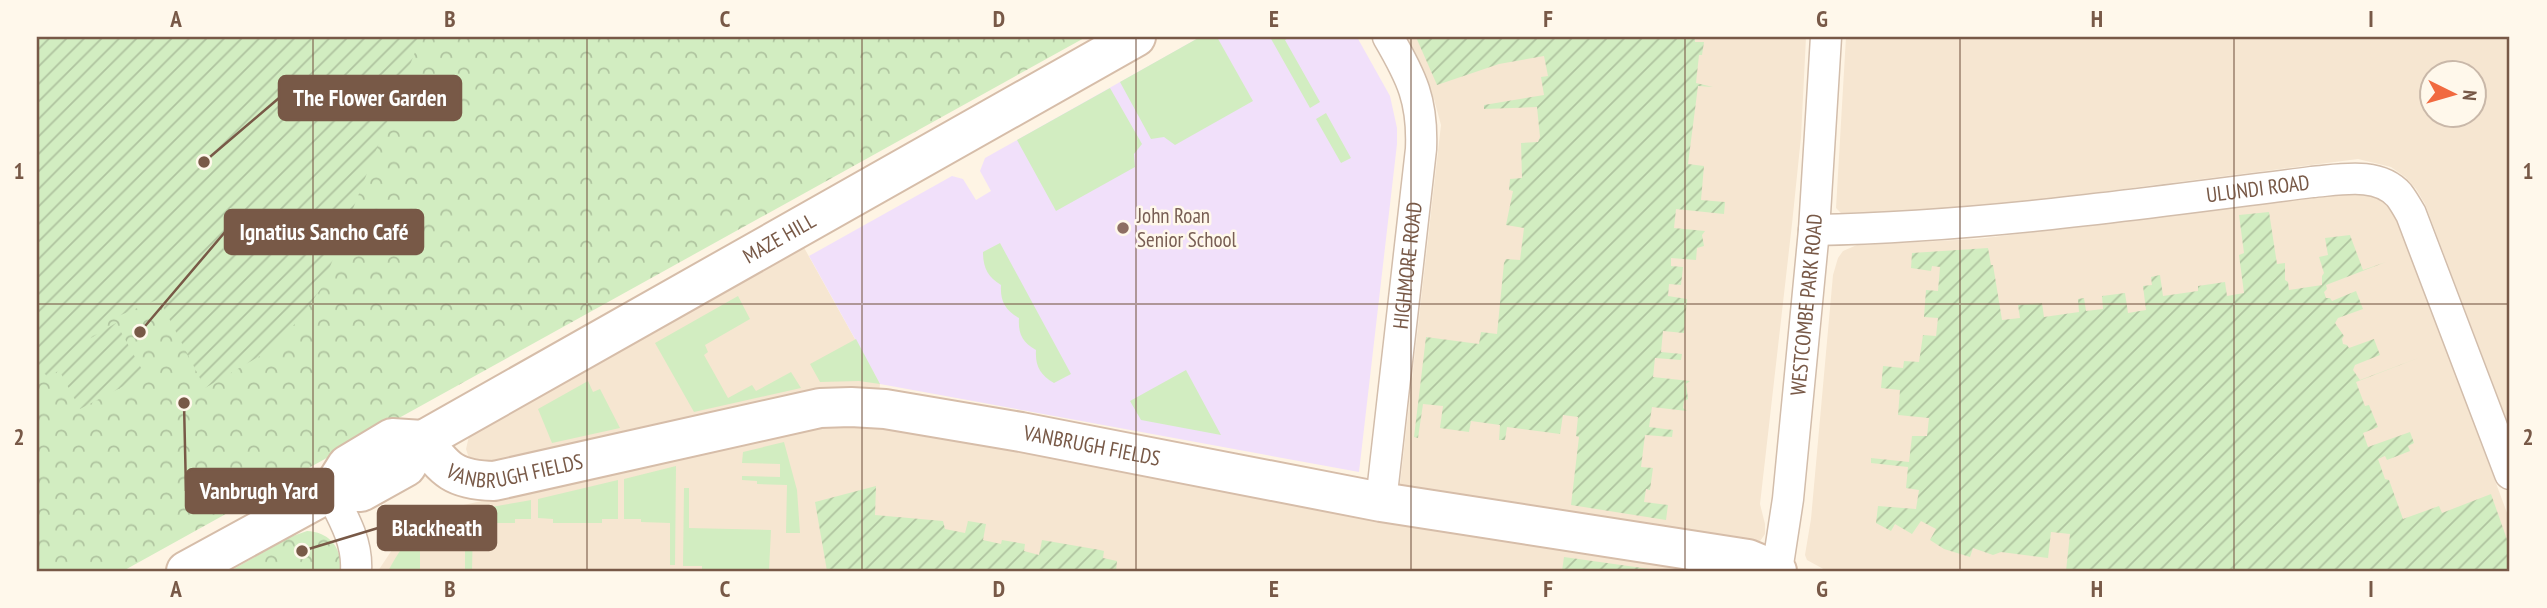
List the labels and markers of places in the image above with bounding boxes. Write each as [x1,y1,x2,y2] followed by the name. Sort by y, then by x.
[279,76,461,120] callout: The Flower Garden
[1136,202,1237,253] place label: John Roan Senior School
[225,210,423,254] callout: Ignatius Sancho Café
[1115,220,1131,236] marker: John Roan Senior School
[186,469,333,513] callout: Vanbrugh Yard
[378,506,496,550] callout: Blackheath

